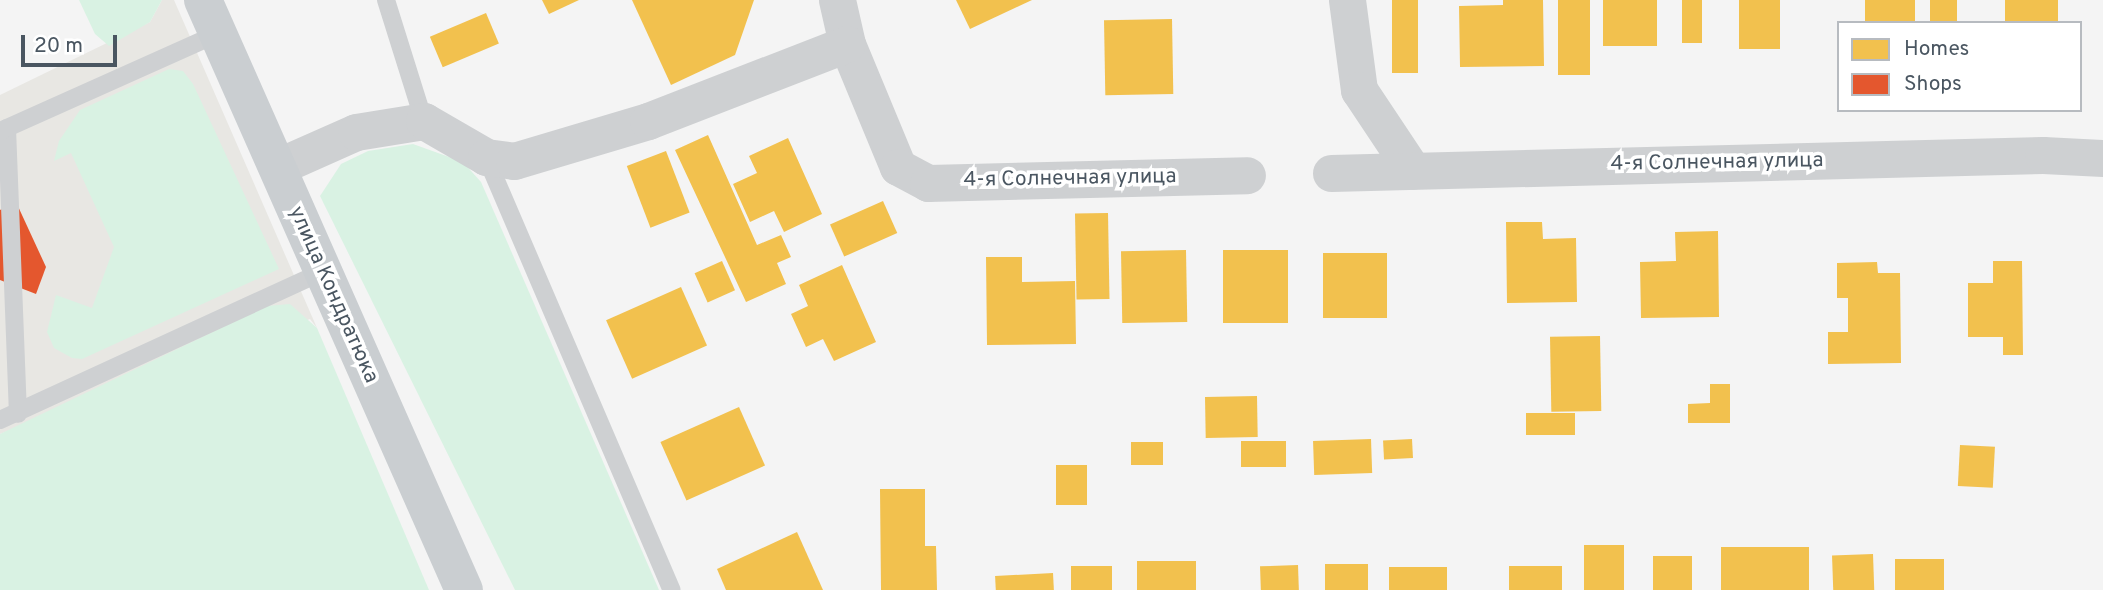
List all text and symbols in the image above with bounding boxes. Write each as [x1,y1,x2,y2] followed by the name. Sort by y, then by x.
[24,21,121,65] scale bar
[1837,21,2082,112] legend
[34,33,83,60] text: 20 m
[1904,36,1969,63] text: Homes
[1904,71,1962,98] text: Shops
[1610,149,1824,177] street label: 4-я Солнечная улица
[963,165,1177,193] street label: 4-я Солнечная улица
[283,203,383,387] street label: улица Кондратюка

